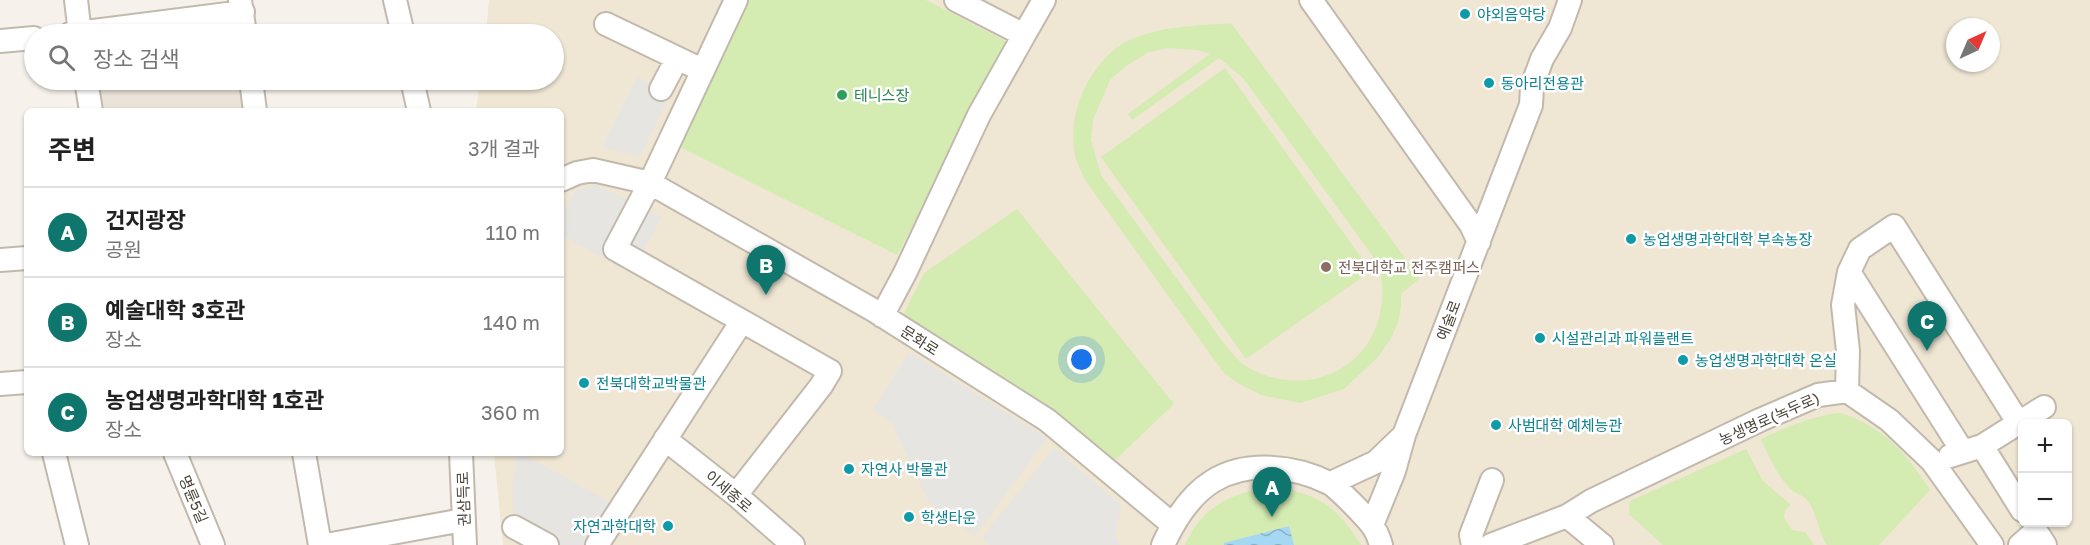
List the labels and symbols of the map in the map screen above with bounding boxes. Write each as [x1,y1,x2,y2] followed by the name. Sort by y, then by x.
[1477,5,1546,23] place label: 야외음악당
[1458,7,1472,21] marker: 야외음악당
[1946,18,2000,72] north arrow
[1501,74,1584,92] place label: 동아리전용관
[1482,76,1496,90] marker: 동아리전용관
[854,86,909,104] place label: 테니스장
[835,88,849,102] marker: 테니스장
[1643,230,1813,248] place label: 농업생명과학대학 부속농장
[1624,232,1638,246] marker: 농업생명과학대학 부속농장
[746,246,786,295] pin: B
[1338,258,1480,276] place label: 전북대학교 전주캠퍼스
[1319,260,1333,274] marker: 전북대학교 전주캠퍼스
[1432,297,1464,343] street label: 예술로
[1908,302,1946,351] pin: C
[898,321,942,359] street label: 문화로
[1552,329,1694,347] place label: 시설관리과 파워플랜트
[1533,331,1547,345] marker: 시설관리과 파워플랜트
[1067,345,1096,374] your location
[1695,351,1837,369] place label: 농업생명과학대학 온실
[1676,353,1690,367] marker: 농업생명과학대학 온실
[596,374,707,392] place label: 전북대학교박물관
[577,376,591,390] marker: 전북대학교박물관
[1716,388,1822,448] street label: 농생명로(녹두로)
[1508,416,1622,434] place label: 사범대학 예체능관
[1489,418,1503,432] marker: 사범대학 예체능관
[861,460,948,478] place label: 자연사 박물관
[842,462,856,476] marker: 자연사 박물관
[702,466,756,516] street label: 이세종로
[1252,468,1292,517] pin: A
[453,471,473,527] street label: 권삼득로
[176,472,212,526] street label: 명륜5길
[921,508,976,526] place label: 학생타운
[902,510,916,524] marker: 학생타운
[573,517,656,535] place label: 자연과학대학
[661,519,675,533] marker: 자연과학대학

